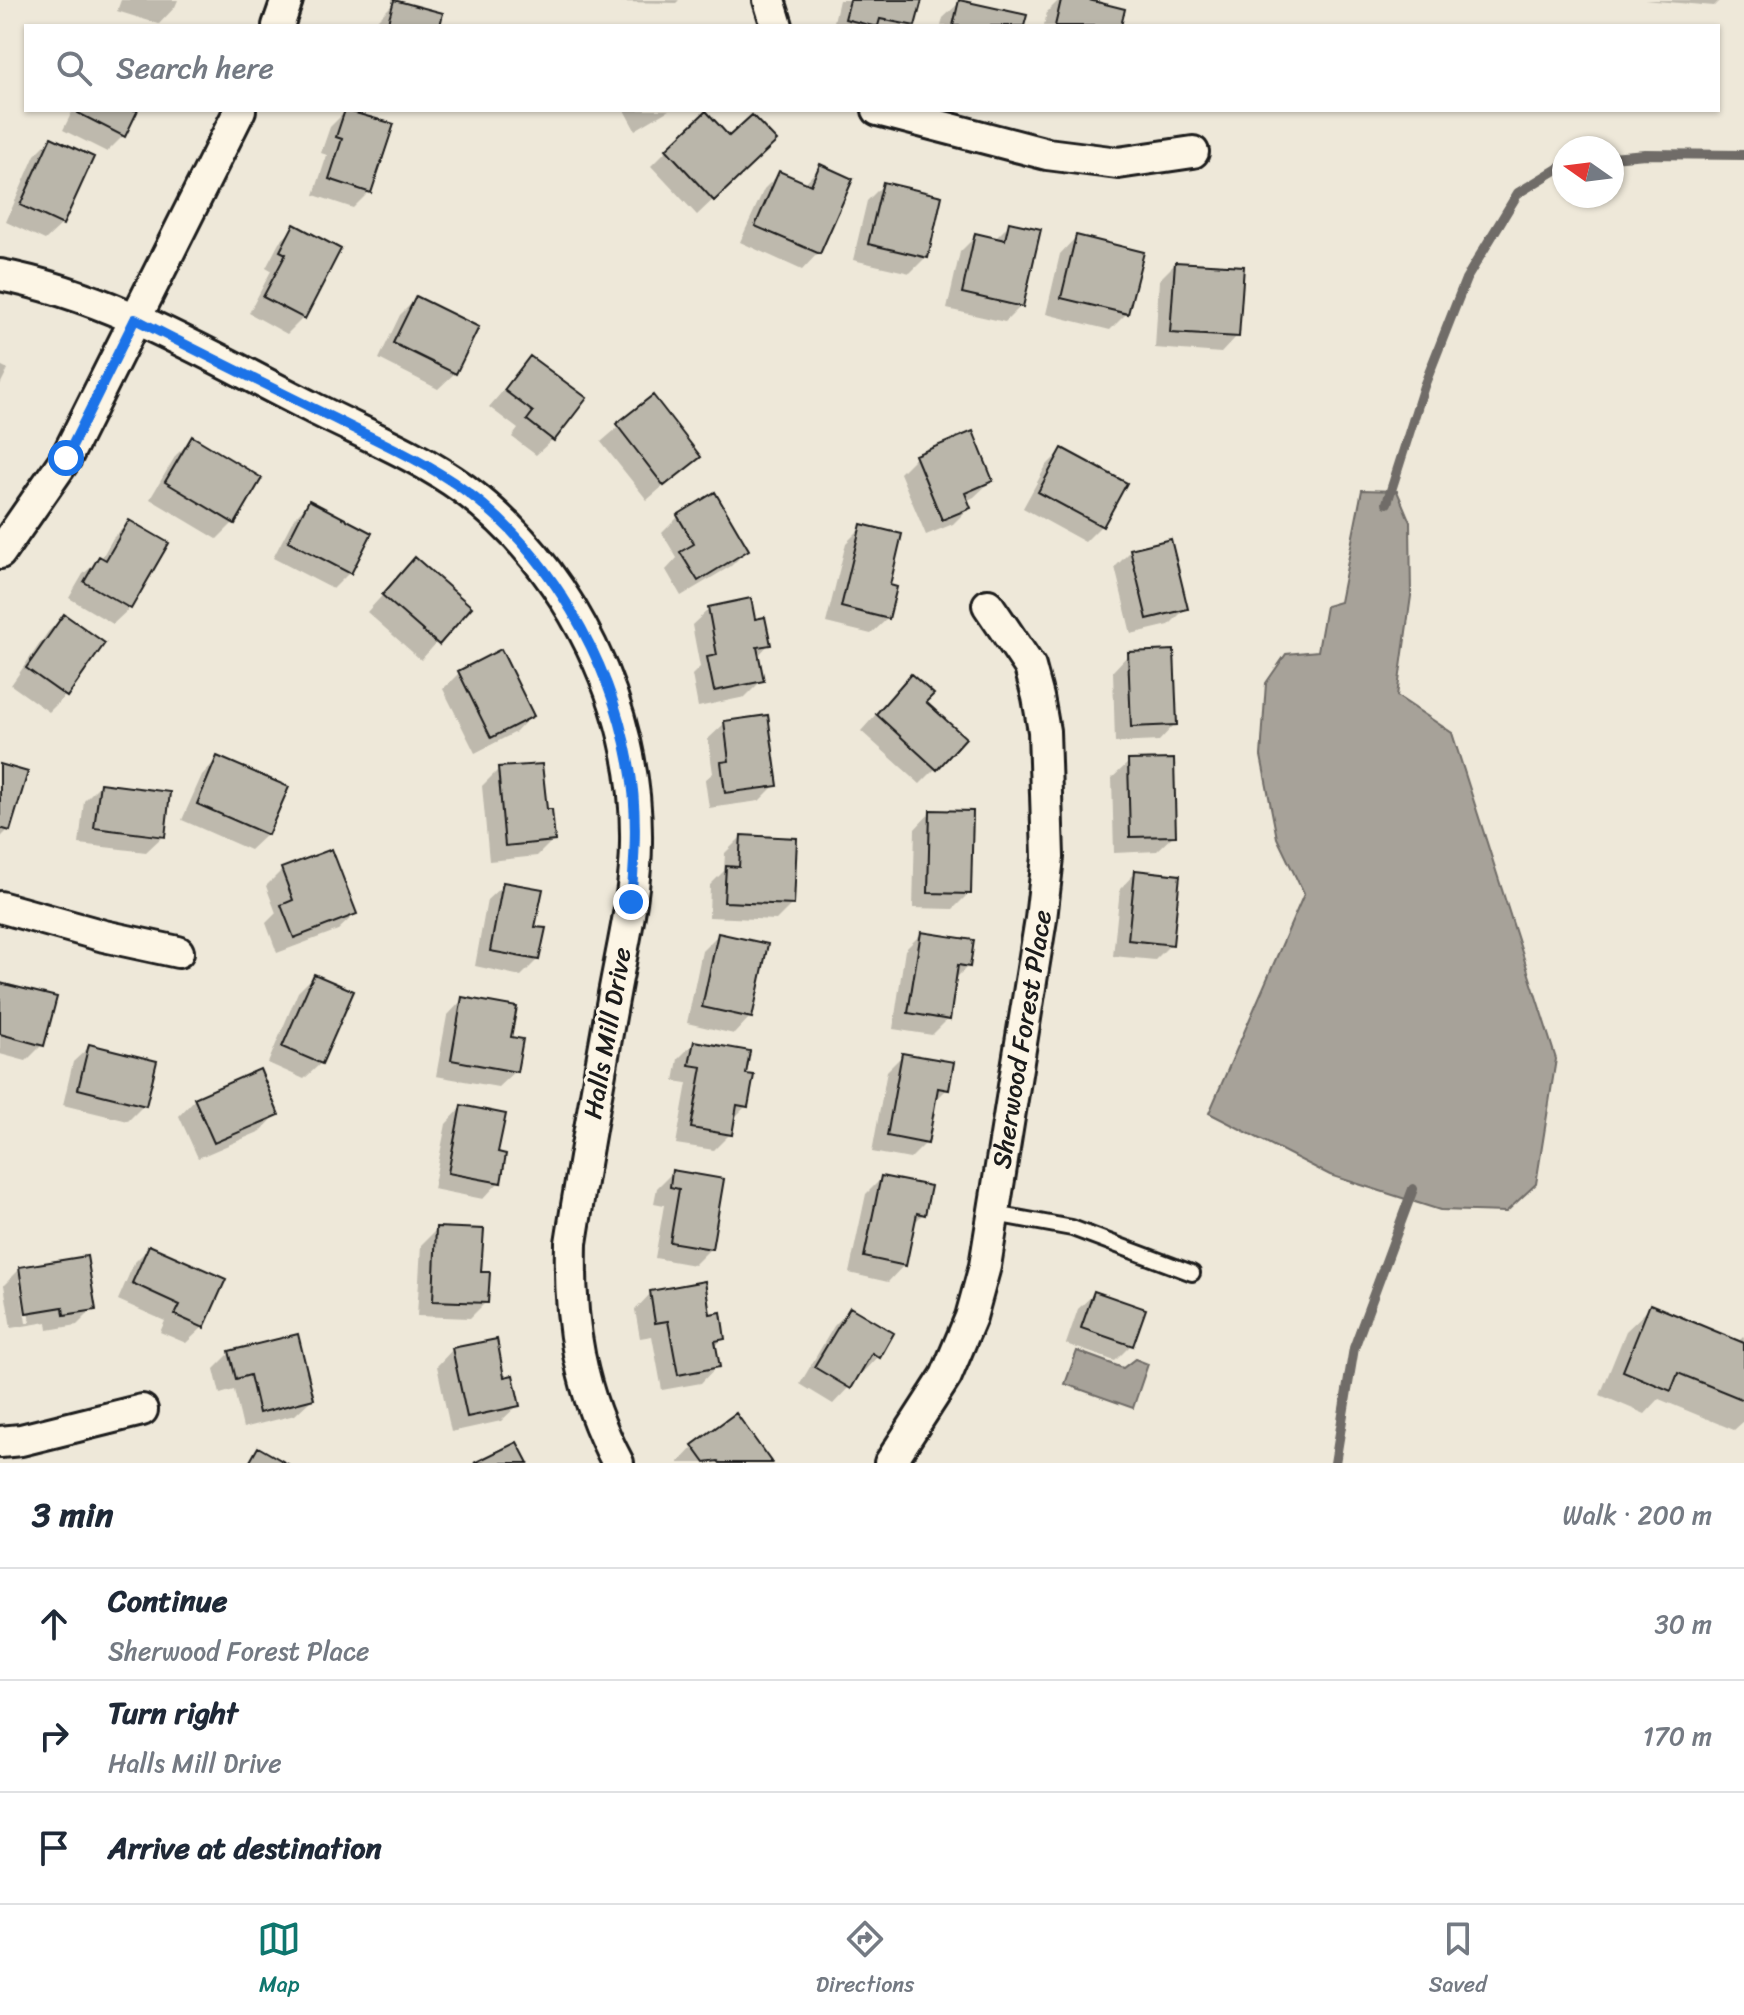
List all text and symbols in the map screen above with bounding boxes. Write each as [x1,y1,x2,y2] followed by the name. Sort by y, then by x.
[24,24,1720,112] search box
[116,41,274,95] text: Search here
[52,46,96,90] icon: search
[1552,136,1624,208] north arrow
[48,440,84,476] route start
[613,884,649,920] route end
[978,908,1065,1172] street label: Sherwood Forest Place
[569,944,645,1122] street label: Halls Mill Drive
[32,1485,113,1545] text: 3 min
[1563,1492,1712,1538] text: Walk · 200 m
[108,1574,227,1628] text: Continue
[1655,1601,1712,1647] text: 30 m
[32,1602,76,1646] icon: ahead
[108,1628,369,1674] text: Sherwood Forest Place
[108,1686,238,1740] text: Turn right
[1643,1713,1712,1759] text: 170 m
[32,1714,76,1758] icon: right
[108,1740,282,1786] text: Halls Mill Drive
[108,1821,382,1875] text: Arrive at destination
[32,1826,76,1870] icon: arrive
[257,1917,301,2004] tab: Map
[816,1917,914,2004] tab: Directions
[1429,1917,1487,2004] tab: Saved

